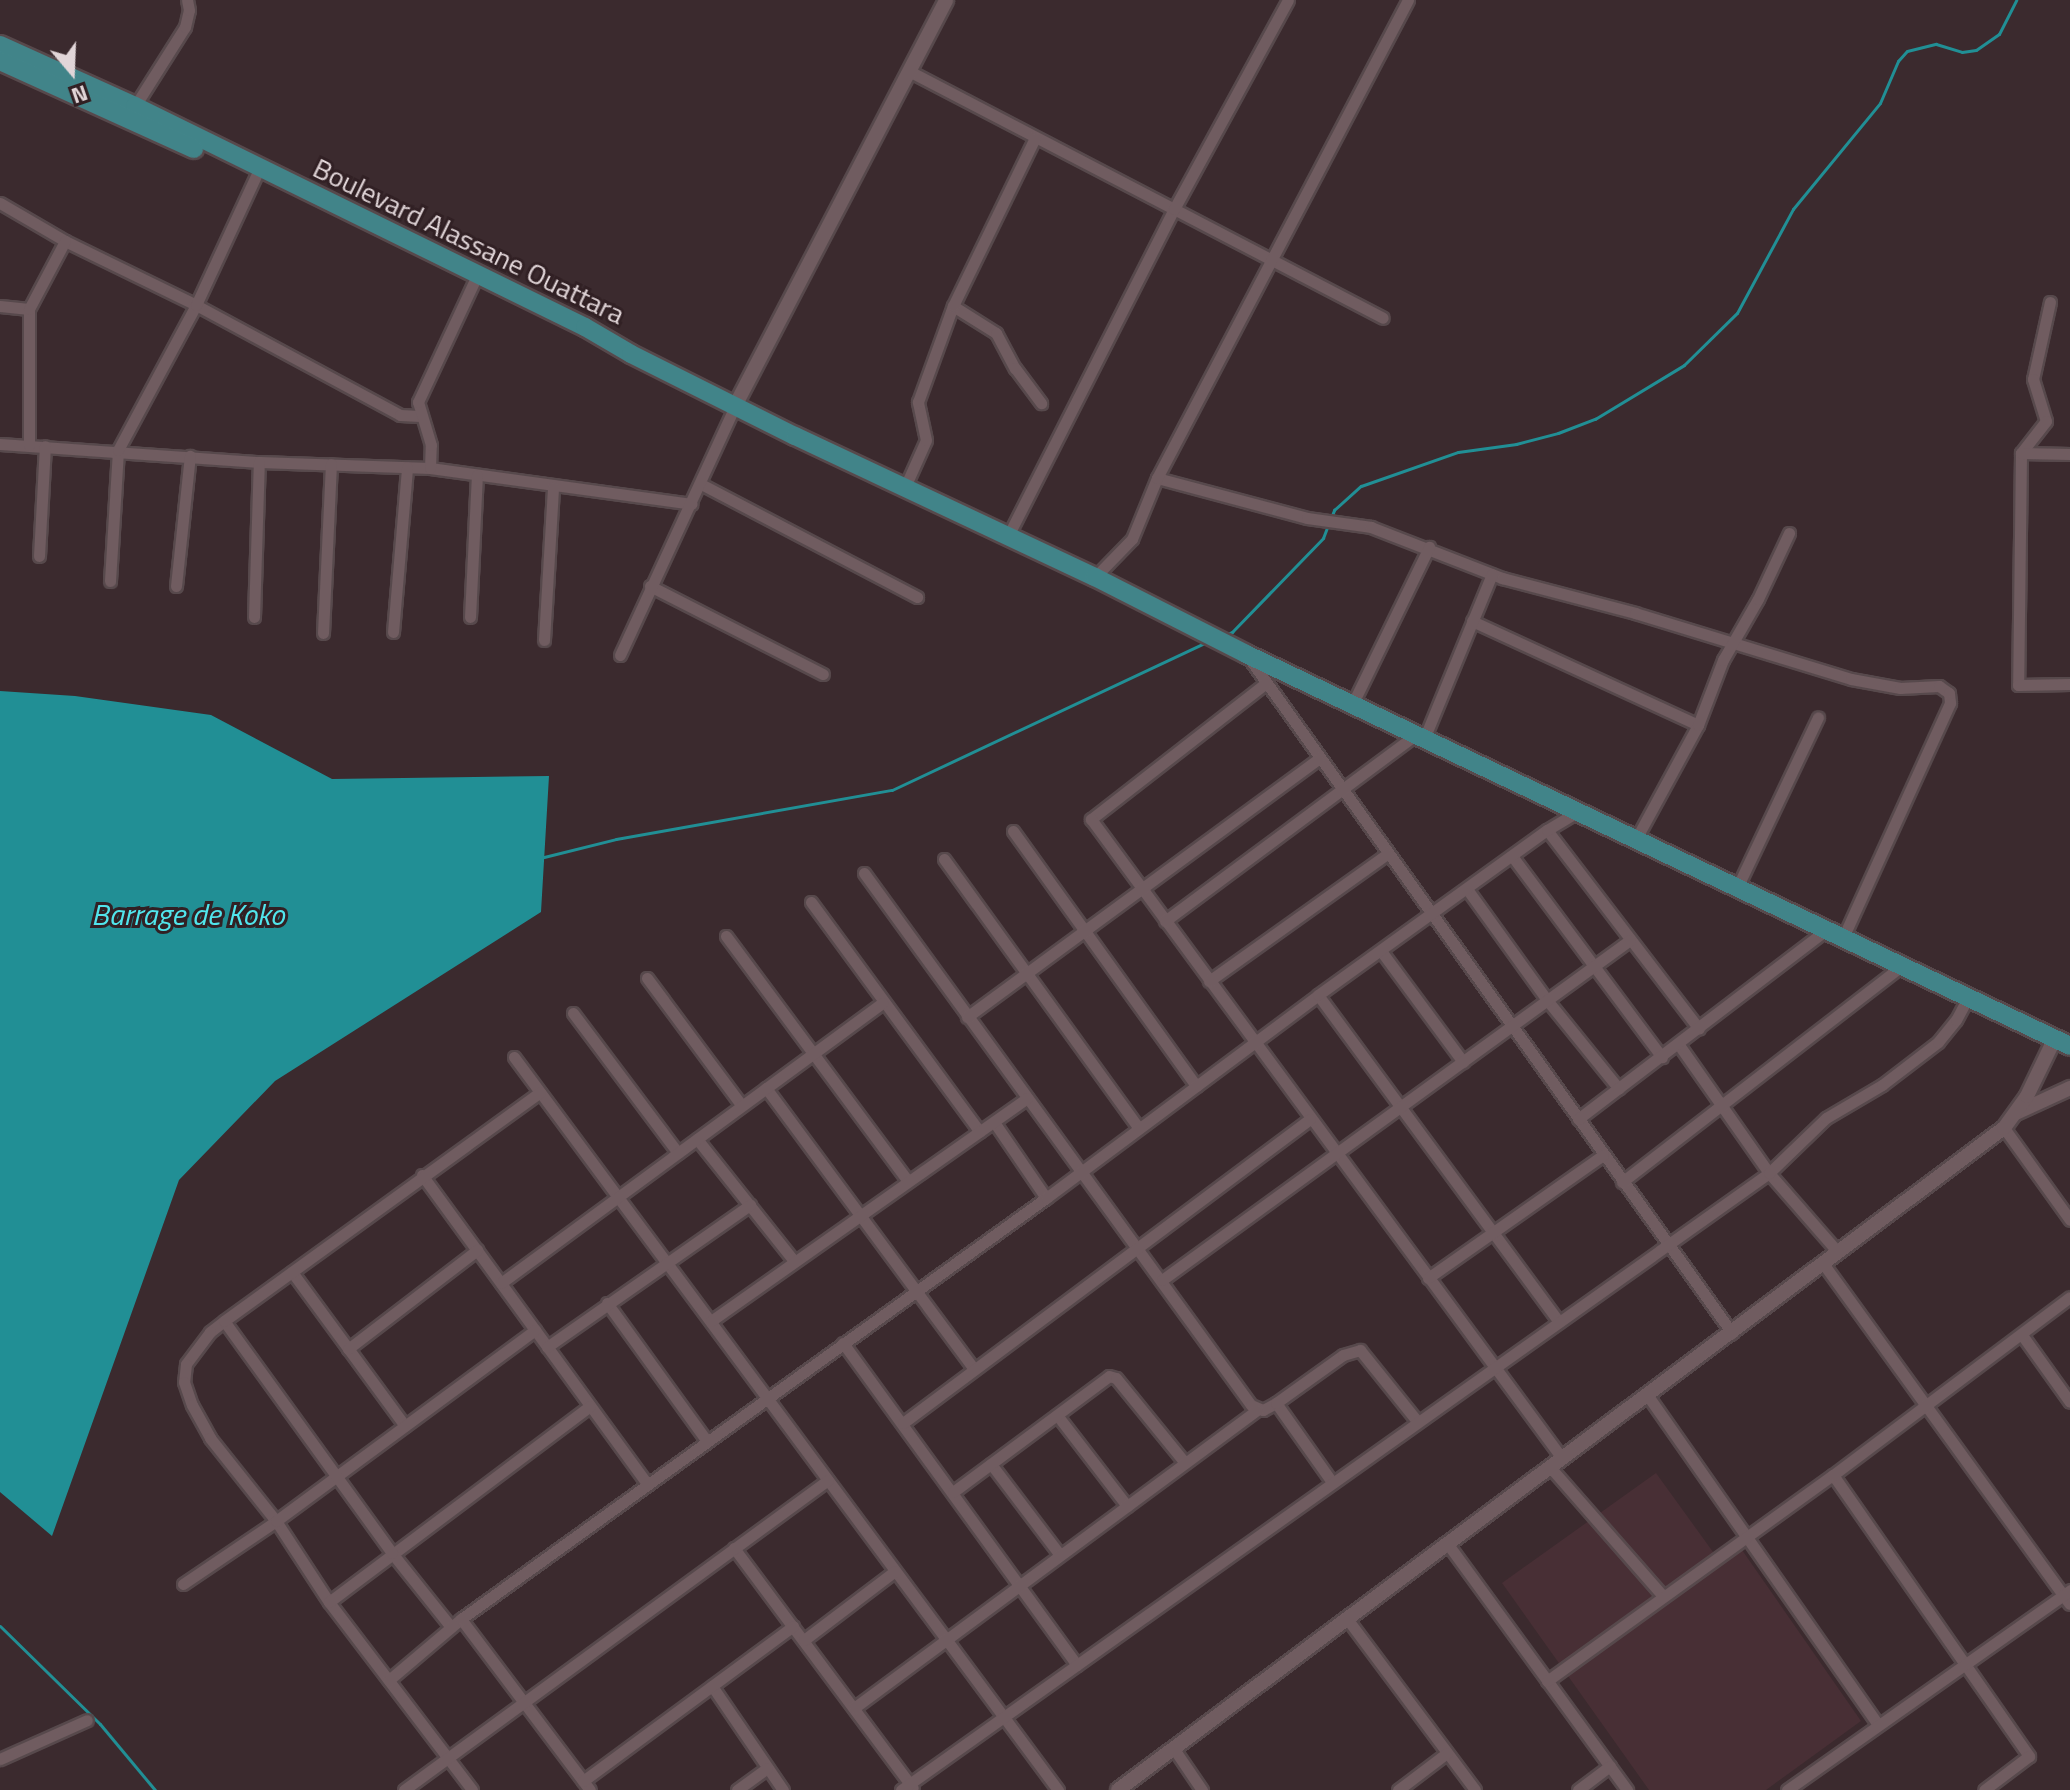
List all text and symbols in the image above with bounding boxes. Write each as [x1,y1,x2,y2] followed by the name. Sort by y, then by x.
[32,32,112,112] north arrow
[67,76,93,113] text: N
[308,151,630,331] street label: Boulevard Alassane Ouattara
[91,896,285,932] water label: Barrage de Koko

